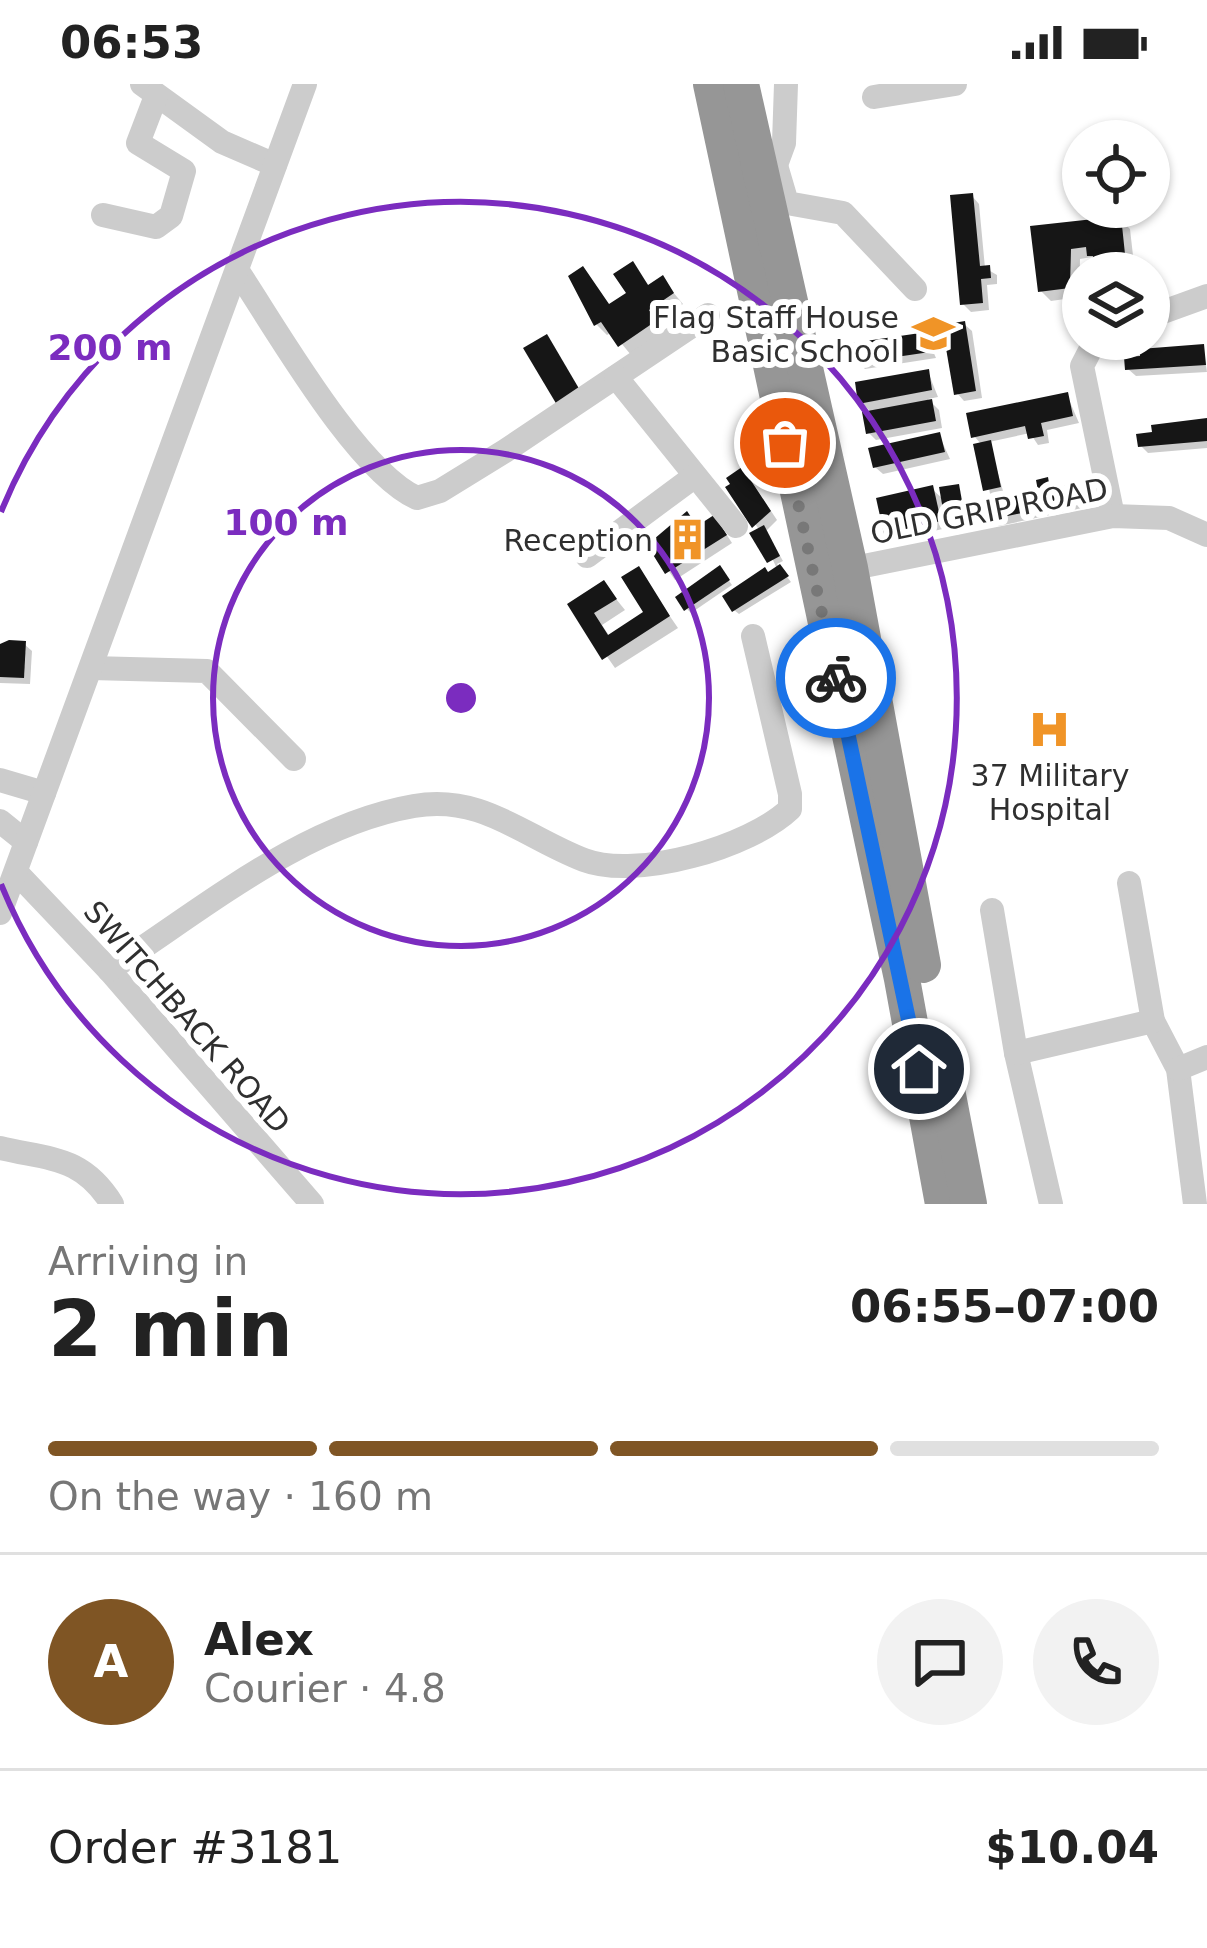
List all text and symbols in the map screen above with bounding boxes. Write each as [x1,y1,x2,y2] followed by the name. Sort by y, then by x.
[60,16,203,69] text: 06:53
[1062,120,1170,360] map controls
[1062,120,1170,228] button: locate
[1062,252,1170,360] button: layers
[653,300,899,369] place label: Flag Staff House Basic School
[910,311,956,357] school or university icon: Flag Staff House Basic School
[47,327,173,368] text: 200 m
[734,392,836,494] pin
[752,410,818,476] icon: bag
[867,471,1111,551] street label: OLD GRIP ROAD
[223,502,349,543] text: 100 m
[664,517,710,563] building icon: Reception
[504,523,653,558] place label: Reception
[776,618,896,738] courier
[803,645,869,711] icon: bike
[440,677,482,719] centre of rings
[1027,706,1073,752] hospital icon: 37 Military Hospital
[971,758,1129,827] place label: 37 Military Hospital
[77,894,297,1140] street label: SWITCHBACK ROAD
[868,1018,970,1120] pin
[886,1036,952,1102] icon: home
[48,1239,248,1284] text: Arriving in
[850,1280,1159,1333] text: 06:55–07:00
[48,1284,293,1374] text: 2 min
[48,1474,433,1519] text: On the way · 160 m
[877,1599,1003,1725] button: chat
[1033,1599,1159,1725] button: phone
[204,1613,314,1666] text: Alex
[94,1635,128,1688] text: A
[204,1666,446,1711] text: Courier · 4.8
[48,1821,342,1874] text: Order #3181
[985,1821,1159,1874] text: $10.04

